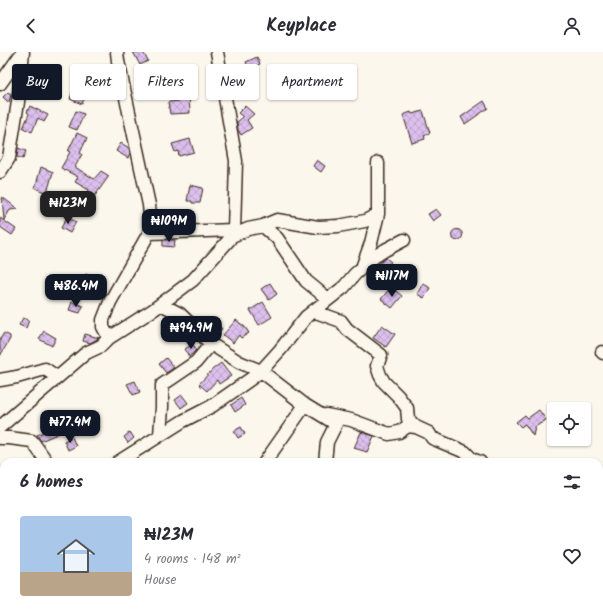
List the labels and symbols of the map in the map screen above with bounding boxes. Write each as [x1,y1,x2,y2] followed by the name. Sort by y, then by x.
[40,191,96,225] pin: ₦123M
[141,209,197,243] pin: ₦109M
[364,264,420,298] pin: ₦117M
[43,274,109,308] pin: ₦86.4M
[158,316,224,350] pin: ₦94.9M
[37,410,103,444] pin: ₦77.4M

